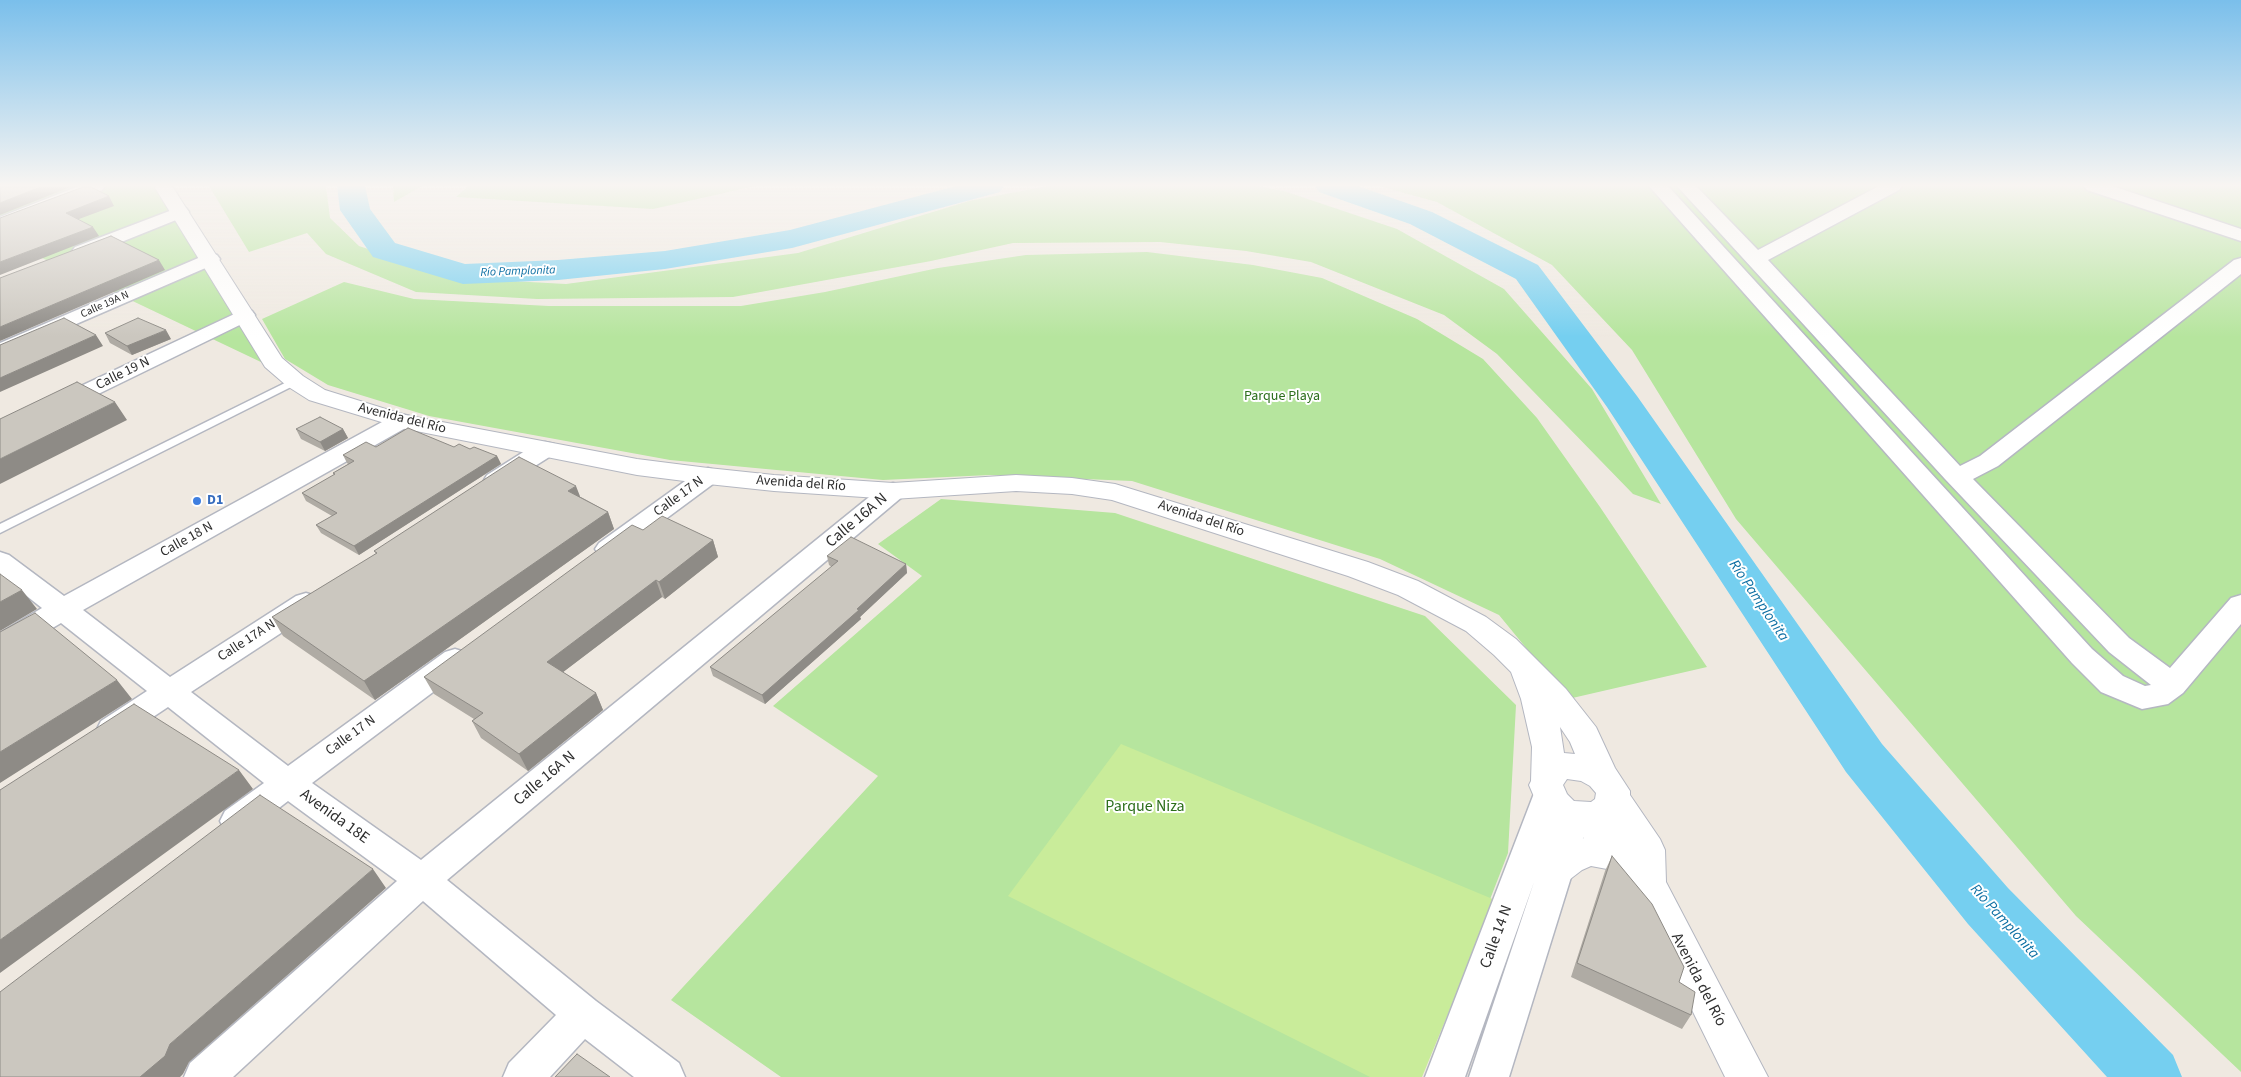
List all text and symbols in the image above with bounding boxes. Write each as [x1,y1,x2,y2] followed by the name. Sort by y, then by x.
[480,263,556,281] water label: Río Pamplonita
[79,289,131,321] street label: Calle 19A N
[93,354,153,394] street label: Calle 19 N
[1244,389,1320,405] park label: Parque Playa
[356,400,448,438] street label: Avenida del Río
[756,472,846,496] street label: Avenida del Río
[651,473,707,521] street label: Calle 17 N
[822,490,892,552] street label: Calle 16A N
[207,493,223,509] place label: D1
[191,495,203,507] marker: D1
[1156,497,1246,541] street label: Avenida del Río
[158,519,216,561] street label: Calle 18 N
[1724,557,1792,645] water label: Río Pamplonita
[215,616,279,666] street label: Calle 17A N
[323,712,379,760] street label: Calle 17 N
[510,748,580,810] street label: Calle 16A N
[296,785,372,849] street label: Avenida 18E
[1105,797,1185,817] park label: Parque Niza
[1966,881,2042,963] water label: Río Pamplonita
[1477,903,1517,971] street label: Calle 14 N
[1666,930,1730,1030] street label: Avenida del Río

